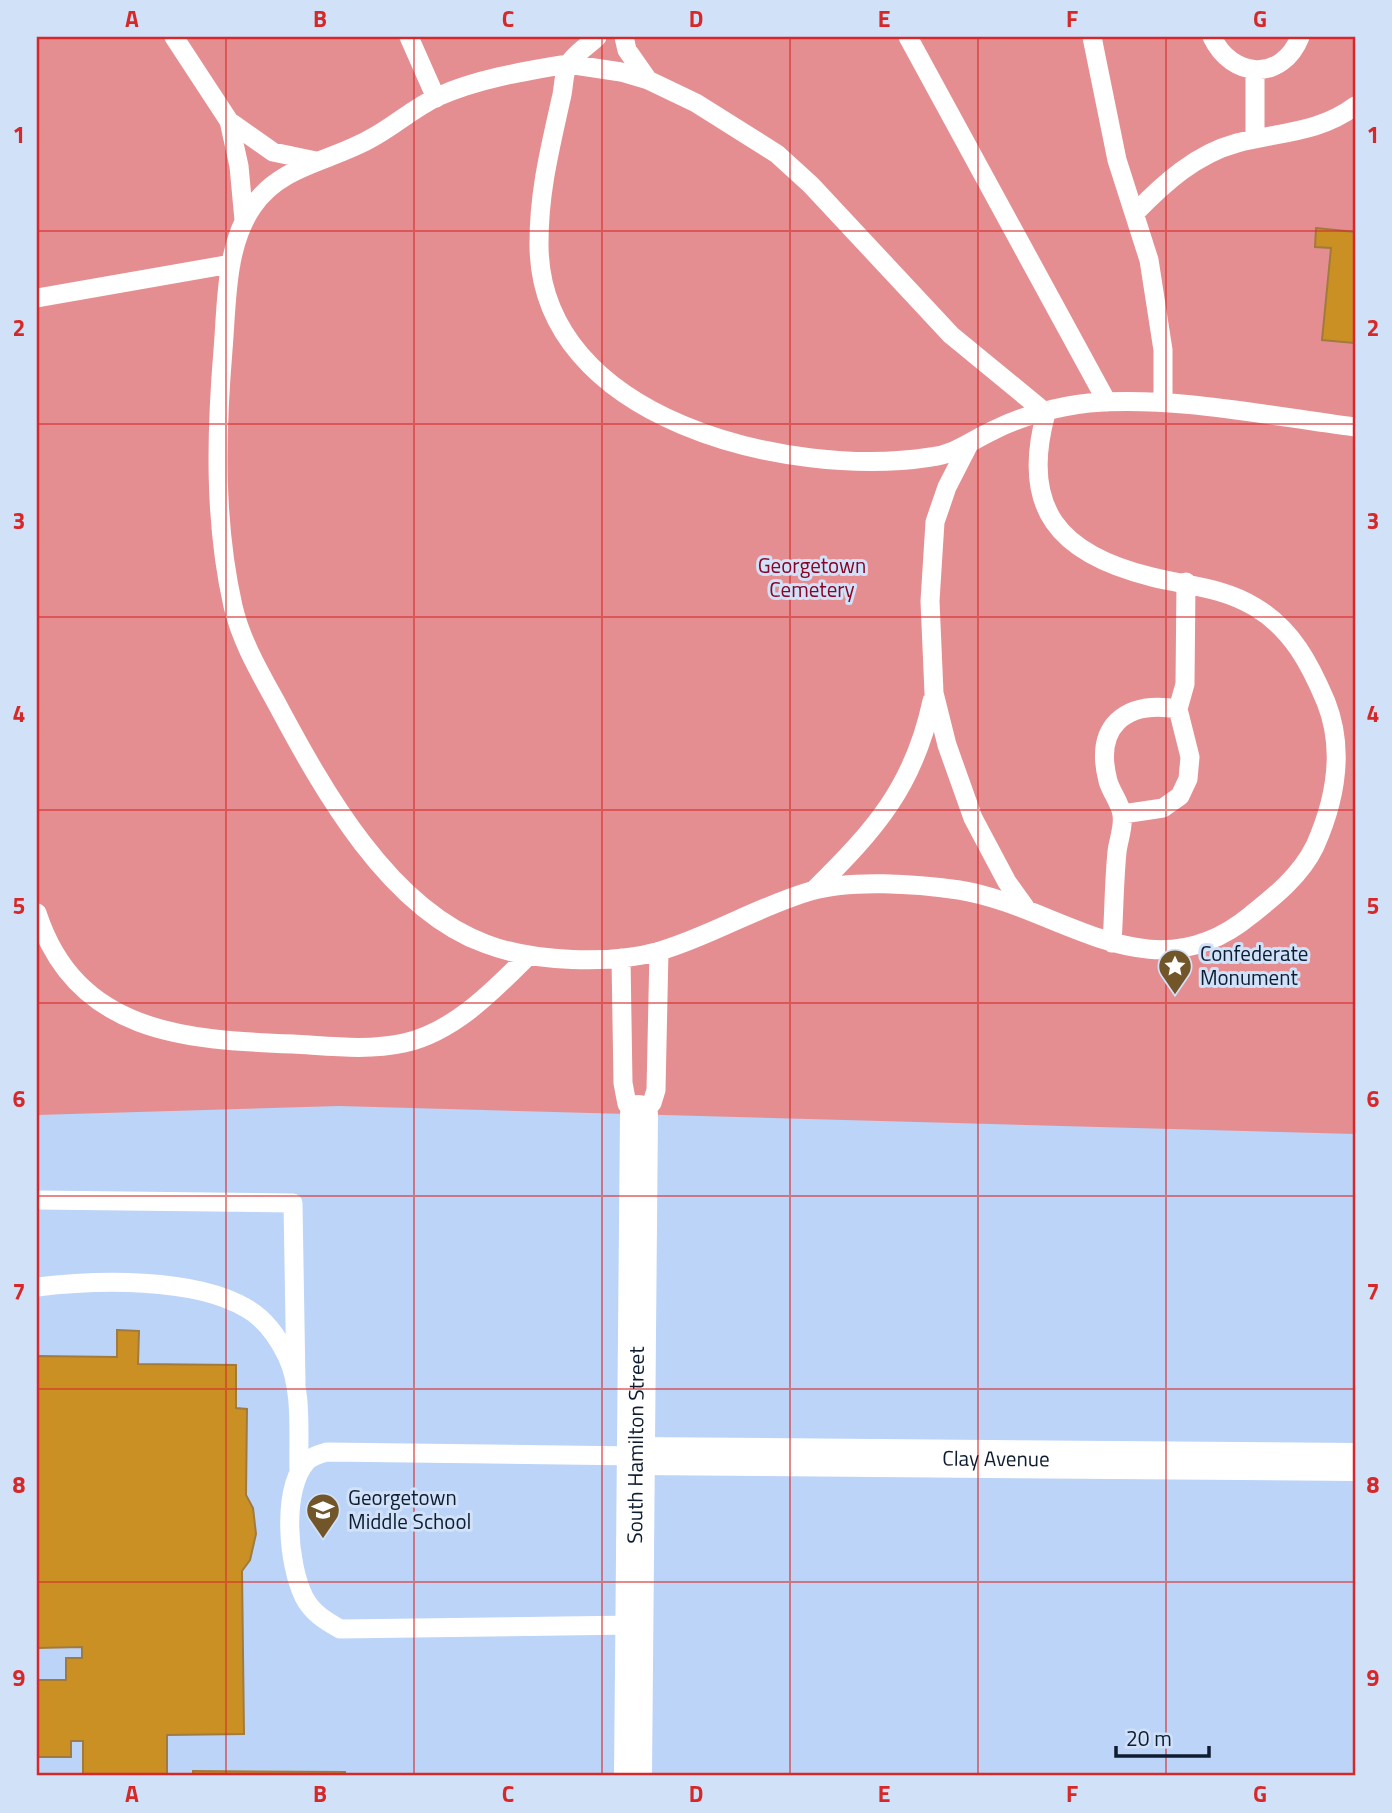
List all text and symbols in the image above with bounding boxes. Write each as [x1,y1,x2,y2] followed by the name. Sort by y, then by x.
[125,1,139,36] text: A
[313,1,327,36] text: B
[502,1,514,36] text: C
[689,1,703,36] text: D
[878,1,890,36] text: E
[1066,1,1078,36] text: F
[1253,1,1267,36] text: G
[13,117,25,152] text: 1
[1367,117,1379,152] text: 1
[13,310,25,345] text: 2
[1367,310,1379,345] text: 2
[13,503,25,538] text: 3
[1367,503,1379,538] text: 3
[758,549,866,605] park label: Georgetown Cemetery
[13,696,25,731] text: 4
[1367,696,1379,731] text: 4
[13,888,25,923] text: 5
[1367,888,1379,923] text: 5
[1200,937,1308,993] place label: Confederate Monument
[1156,947,1194,996] place icon: Confederate Monument
[13,1081,26,1116] text: 6
[1367,1081,1380,1116] text: 6
[13,1274,25,1309] text: 7
[1367,1274,1379,1309] text: 7
[618,1346,652,1544] street label: South Hamilton Street
[942,1442,1050,1474] street label: Clay Avenue
[13,1467,26,1502] text: 8
[1367,1467,1380,1502] text: 8
[348,1481,471,1537] place label: Georgetown Middle School
[304,1491,342,1540] school or university icon: Georgetown Middle School
[13,1660,26,1695] text: 9
[1367,1660,1380,1695] text: 9
[1116,1715,1208,1759] scale bar
[1126,1722,1172,1754] text: 20 m
[125,1776,139,1811] text: A
[313,1776,327,1811] text: B
[502,1776,514,1811] text: C
[689,1776,703,1811] text: D
[878,1776,890,1811] text: E
[1066,1776,1078,1811] text: F
[1253,1776,1267,1811] text: G

